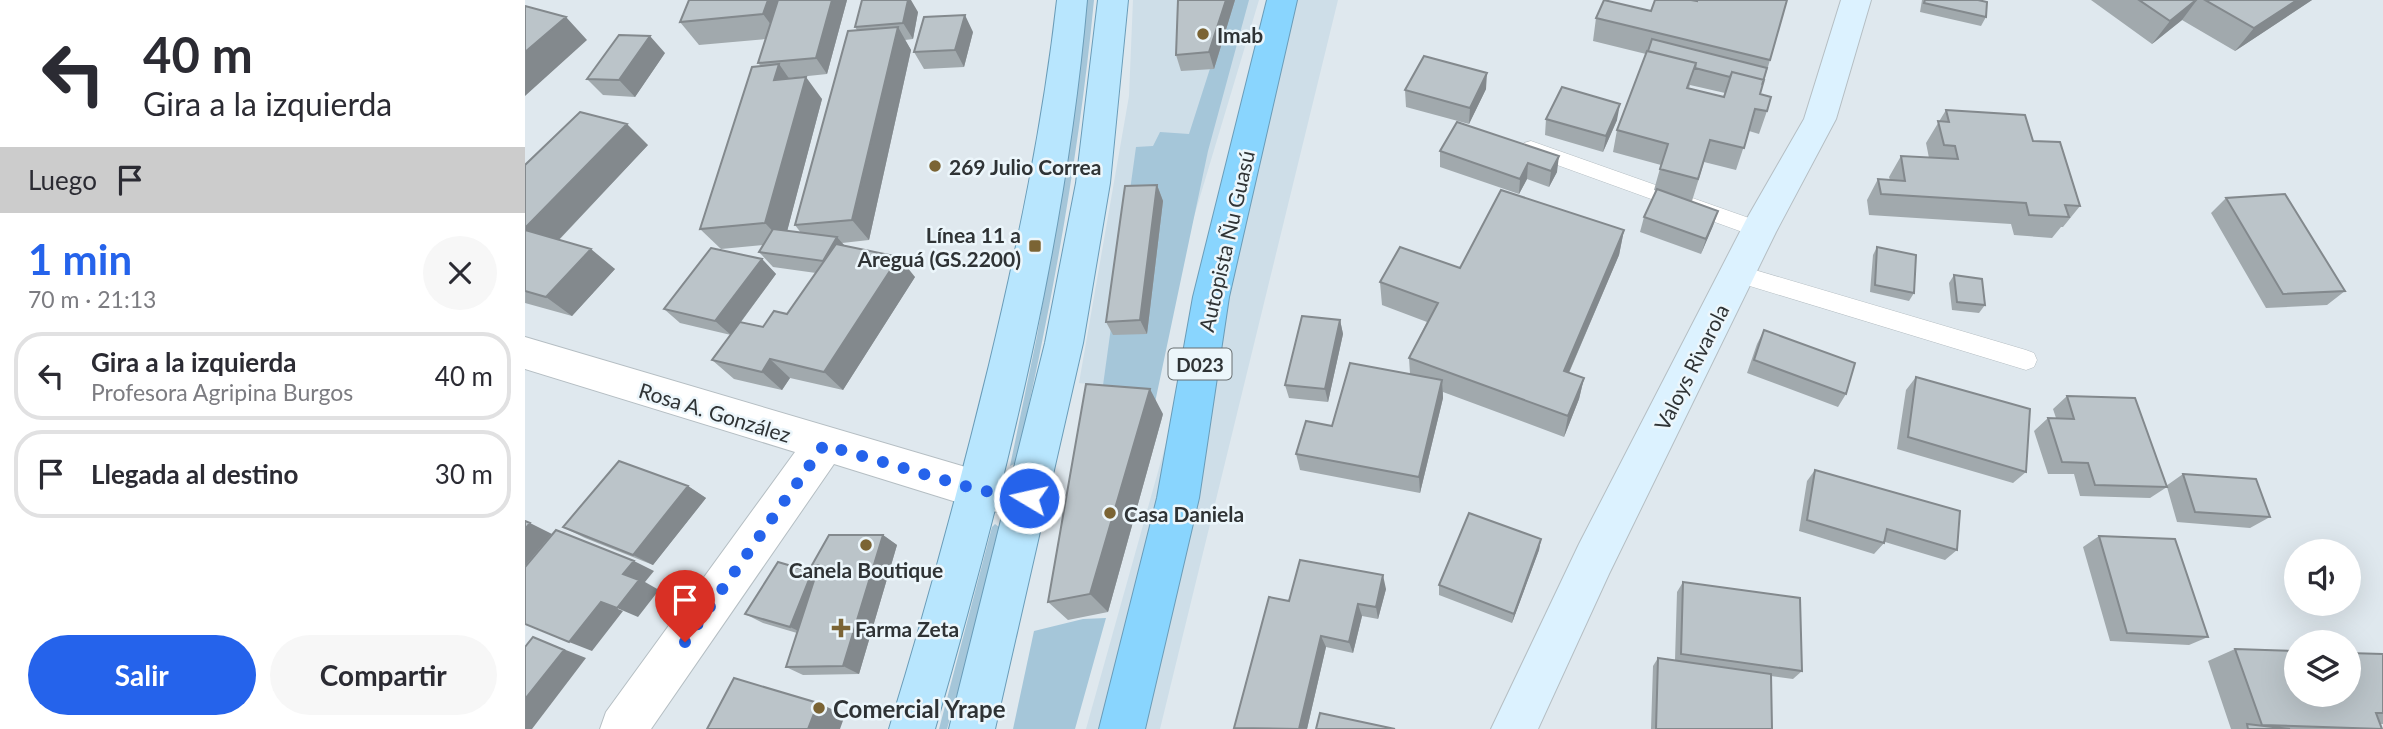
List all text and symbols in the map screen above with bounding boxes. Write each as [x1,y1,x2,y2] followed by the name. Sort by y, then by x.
[1217,22,1263,47] place label: Imab
[143,25,253,83] text: 40 m
[1195,26,1211,42] marker: Imab
[28,28,119,119] icon: left
[143,84,392,123] text: Gira a la izquierda
[1193,148,1259,334] street label: Autopista Ñu Guasú
[949,154,1101,179] place label: 269 Julio Correa
[927,158,943,174] marker: 269 Julio Correa
[111,161,149,199] icon: arrive
[28,164,97,196] text: Luego
[856,222,1021,271] place label: Línea 11 a Areguá (GS.2200)
[28,234,132,284] text: 1 min
[423,236,497,310] button: close
[1027,238,1043,254] marker: Línea 11 a Areguá (GS.2200)
[28,285,156,313] text: 70 m · 21:13
[1648,300,1734,434] street label: Valoys Rivarola
[91,346,297,378] text: Gira a la izquierda
[1169,348,1231,380] road number: D023
[32,357,70,395] icon: left
[435,360,493,392] text: 40 m
[636,377,794,447] street label: Rosa A. González
[91,378,353,406] text: Profesora Agripina Burgos
[32,455,70,493] icon: arrive
[91,458,298,490] text: Llegada al destino
[435,458,493,490] text: 30 m
[992,461,1066,535] position arrow
[1124,501,1244,526] place label: Casa Daniela
[1102,505,1118,521] marker: Casa Daniela
[858,537,874,553] marker: Canela Boutique
[2284,539,2361,707] map controls
[2284,539,2361,616] button: sound
[789,557,943,582] place label: Canela Boutique
[655,570,715,642] pin
[666,581,704,619] icon: arrive
[855,616,959,641] place label: Farma Zeta
[833,620,849,636] marker: Farma Zeta
[2284,630,2361,707] button: layers
[28,635,256,715] button: Salir
[270,635,497,715] button: Compartir
[833,694,1006,723] place label: Comercial Yrape
[811,700,827,716] marker: Comercial Yrape

